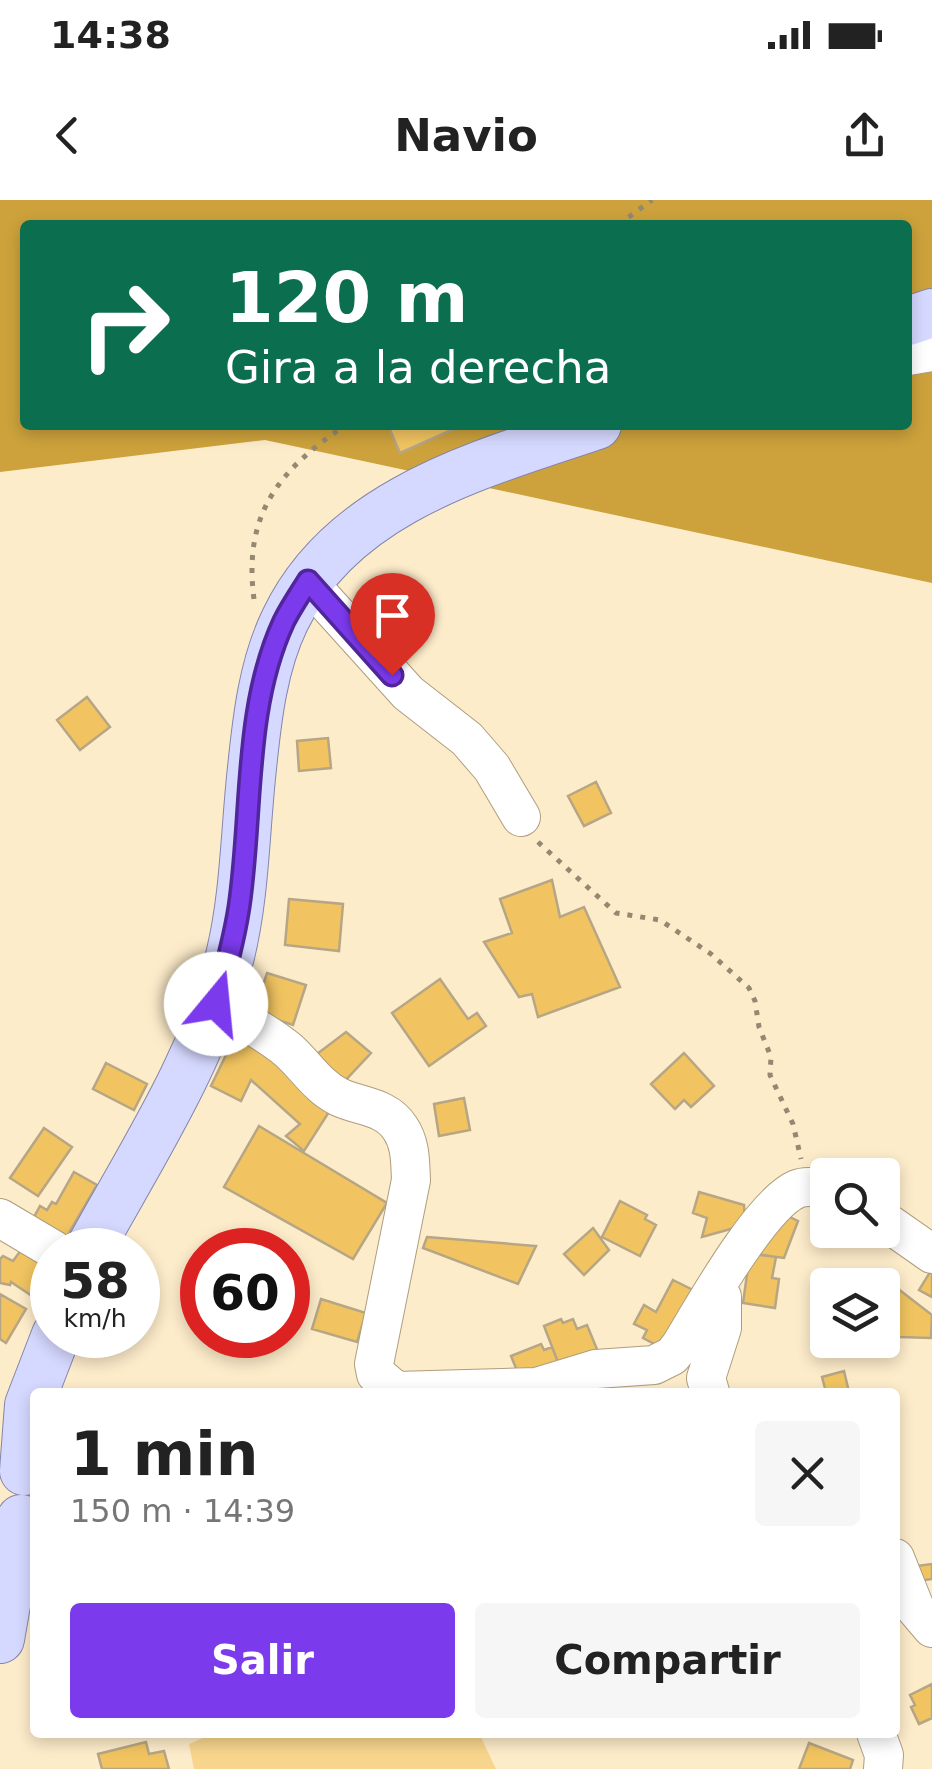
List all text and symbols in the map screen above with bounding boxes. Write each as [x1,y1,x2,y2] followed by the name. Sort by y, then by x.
[50,13,171,57] text: 14:38
[40,108,95,163] icon: back
[837,108,892,163] icon: share
[394,109,538,162] text: Navio
[225,257,468,339] text: 120 m
[60,260,190,390] icon: right
[225,341,611,394] text: Gira a la derecha
[350,573,435,676] pin
[365,588,420,643] icon: arrive
[164,952,268,1056] position arrow
[810,1158,900,1358] map controls
[810,1158,900,1248] button: search
[180,1228,310,1358] speed limit sign: 60
[60,1252,130,1310] text: 58
[810,1268,900,1358] button: layers
[63,1304,127,1333] text: km/h
[70,1419,258,1489] text: 1 min
[755,1421,860,1526] button: close
[70,1492,295,1530] text: 150 m · 14:39
[70,1603,455,1718] button: Salir
[475,1603,860,1718] button: Compartir

